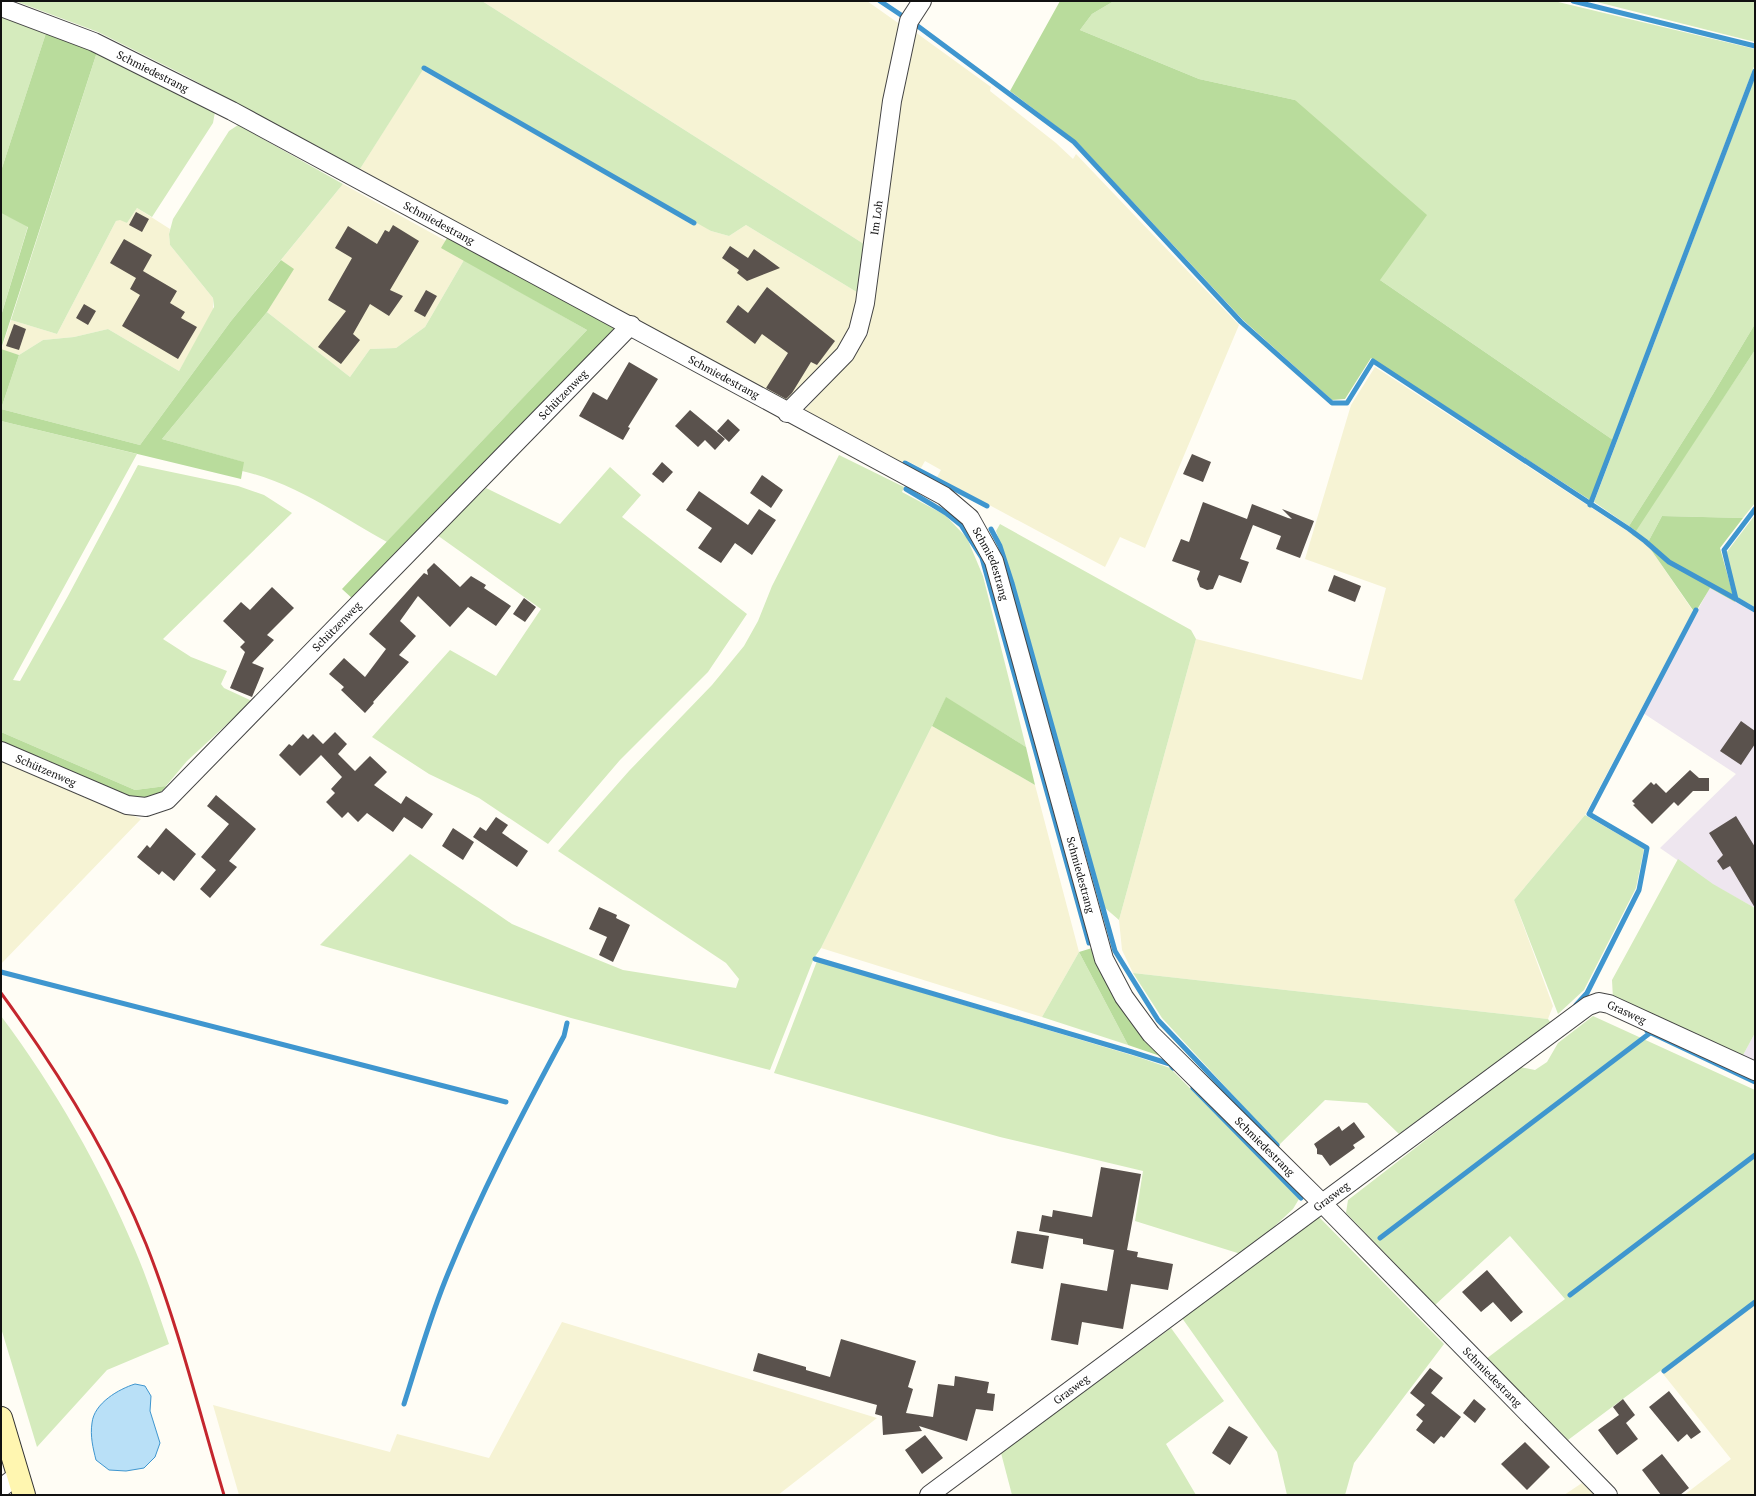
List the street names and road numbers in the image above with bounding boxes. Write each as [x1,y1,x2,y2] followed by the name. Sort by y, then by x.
[114,48,191,95] street label: Schmiedestrang
[401,198,477,248] street label: Schmiedestrang
[867,199,886,236] street label: Im Loh
[686,352,762,402] street label: Schmiedestrang
[535,367,591,423] street label: Schützenweg
[970,525,1012,602] street label: Schmiedestrang
[309,598,364,654] street label: Schützenweg
[14,751,79,790] street label: Schützenweg
[1064,835,1098,915] street label: Schmiedestrang
[1605,997,1649,1027] street label: Grasweg
[1232,1114,1298,1179] street label: Schmiedestrang
[1311,1178,1352,1214] street label: Grasweg
[1460,1344,1525,1410] street label: Schmiedestrang
[1050,1371,1092,1407] street label: Grasweg

